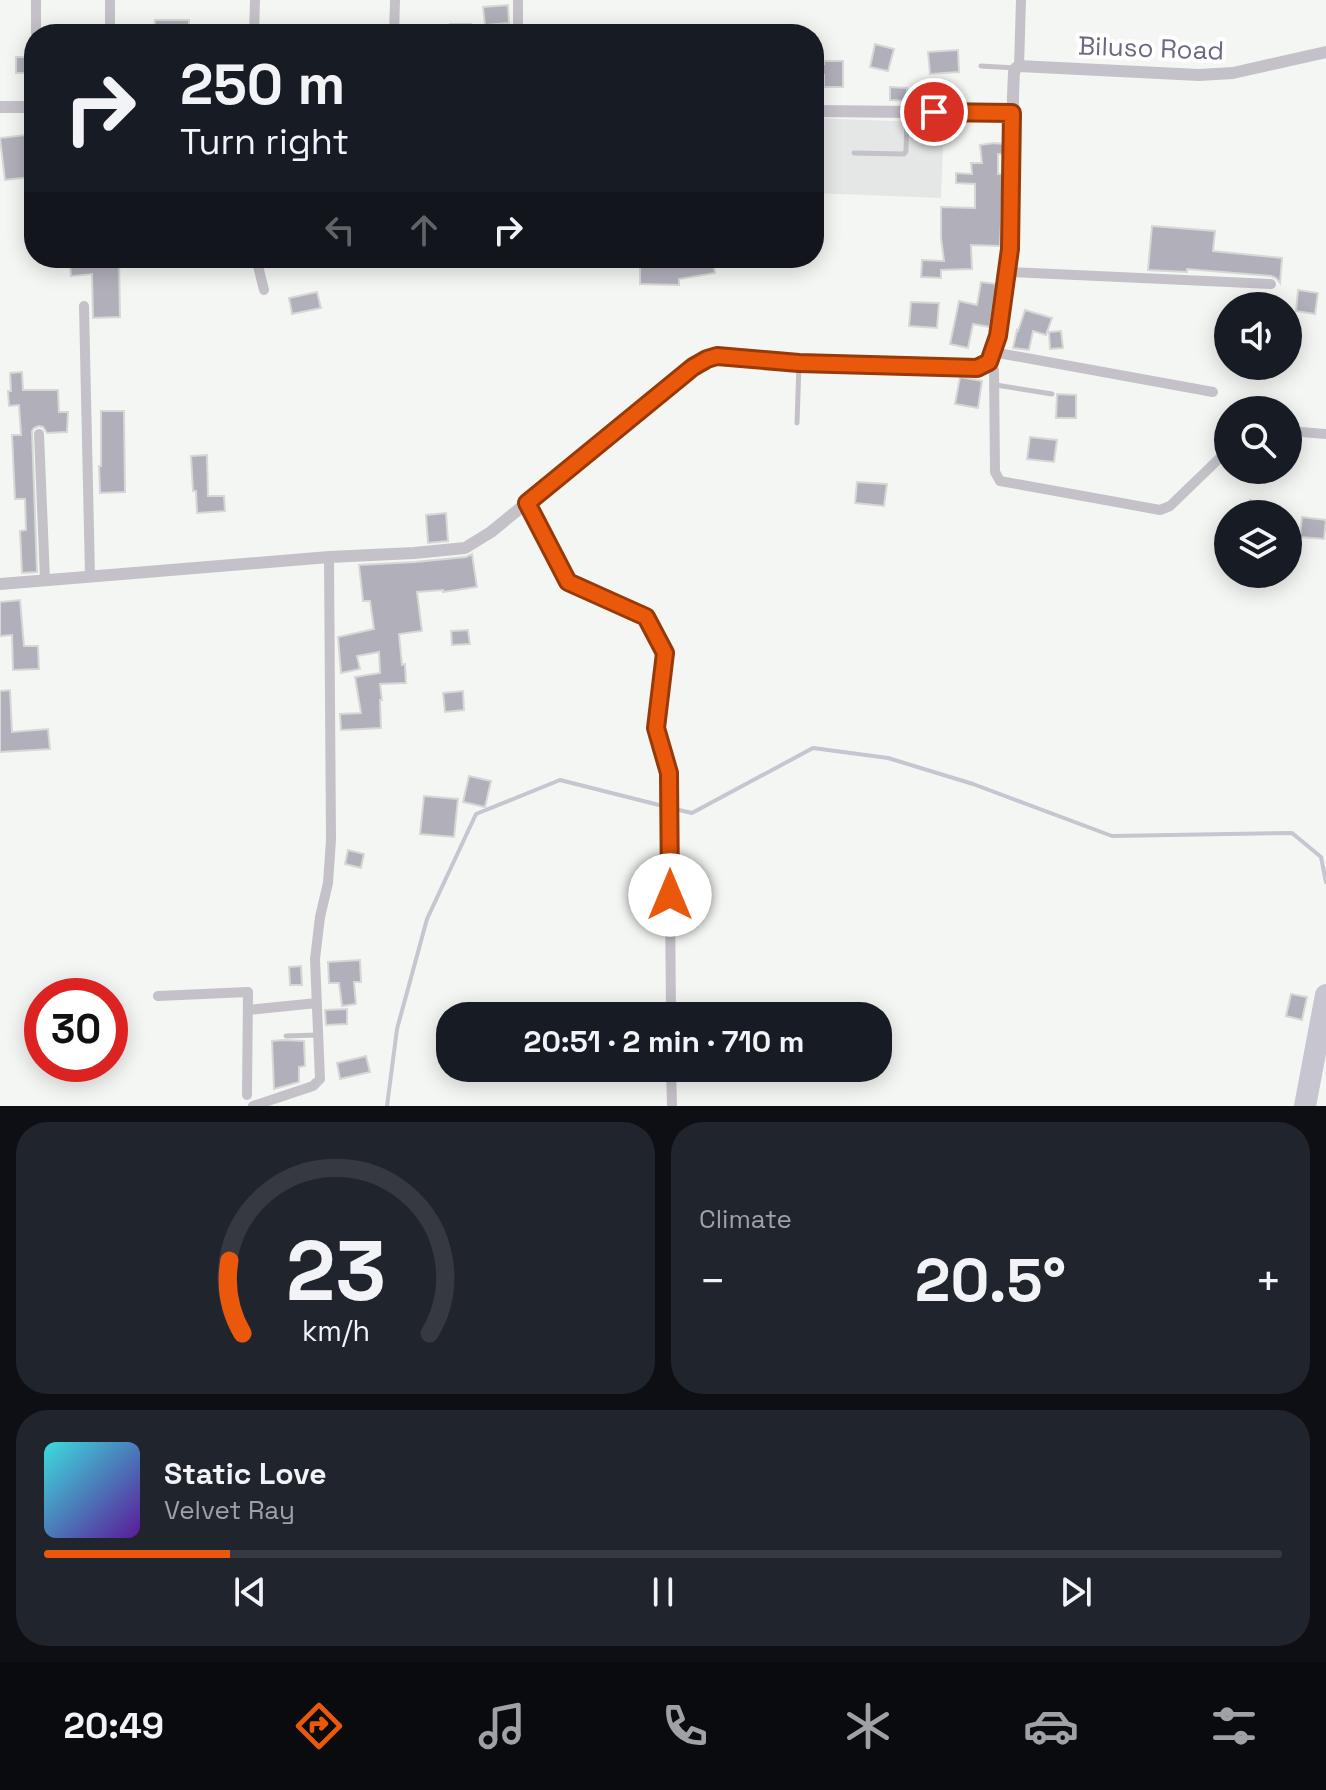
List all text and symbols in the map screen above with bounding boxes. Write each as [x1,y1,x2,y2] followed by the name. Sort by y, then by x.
[1077,28,1225,68] street label: Biluso Road
[180,49,345,120] text: 250 m
[48,56,152,160] icon: right
[900,78,968,146] pin
[912,90,956,134] icon: arrive
[180,119,349,165] text: Turn right
[318,208,362,252] icon: left
[402,208,446,252] icon: ahead
[486,208,530,252] icon: right
[1214,292,1302,588] map controls
[1214,292,1302,380] button: sound
[1214,396,1302,484] button: search
[1214,500,1302,588] button: layers
[628,853,712,937] position arrow
[24,978,128,1082] speed limit sign: 30
[524,1022,804,1061] text: 20:51 · 2 min · 710 m
[699,1202,792,1236] text: Climate
[286,1218,386,1324] text: 23
[915,1242,1066,1319] text: 20.5°
[699,1253,726,1309] text: −
[1255,1253,1282,1309] text: +
[301,1313,370,1349] text: km/h
[164,1454,327,1493] text: Static Love
[164,1493,295,1527] text: Velvet Ray
[228,1570,272,1614] icon: previous
[641,1570,685,1614] icon: pause
[1054,1570,1098,1614] icon: next
[291,1698,347,1754] icon: directions
[474,1698,530,1754] icon: music
[657,1698,713,1754] icon: phone
[840,1698,896,1754] icon: climate
[1023,1698,1079,1754] icon: car
[1206,1698,1262,1754] icon: filters
[64,1703,164,1749] text: 20:49

